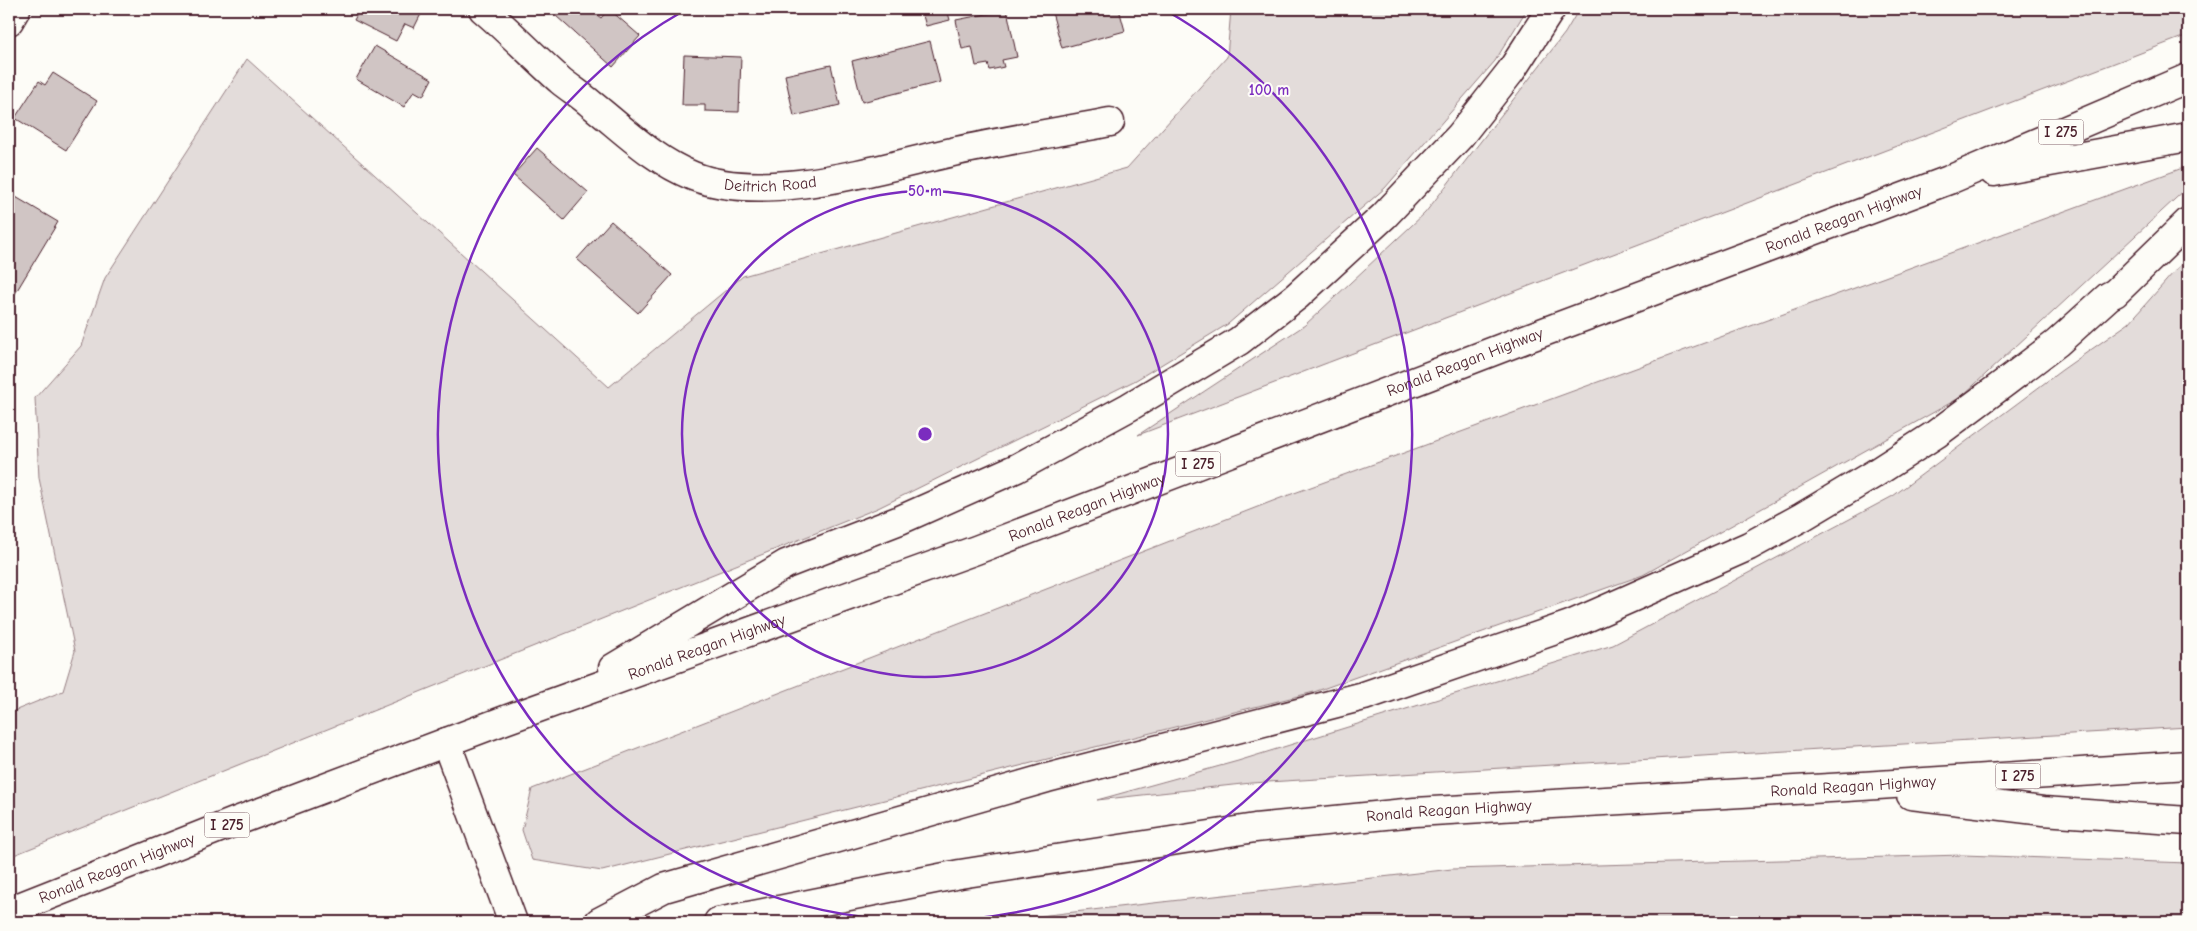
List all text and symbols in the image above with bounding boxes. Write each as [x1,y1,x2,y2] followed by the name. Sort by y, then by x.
[1249,81,1289,99] text: 100 m
[2038,120,2084,144] road number: I 275
[723,173,818,196] street label: Deitrich Road
[908,182,942,200] text: 50 m
[1763,182,1926,257] street label: Ronald Reagan Highway
[1384,324,1546,400] street label: Ronald Reagan Highway
[916,425,934,443] centre of rings
[1176,452,1220,476] road number: I 275
[1006,469,1168,546] street label: Ronald Reagan Highway
[626,610,789,684] street label: Ronald Reagan Highway
[1996,764,2040,788] road number: I 275
[1770,772,1937,800] street label: Ronald Reagan Highway
[1365,796,1533,826] street label: Ronald Reagan Highway
[204,812,250,838] road number: I 275
[36,829,198,907] street label: Ronald Reagan Highway

